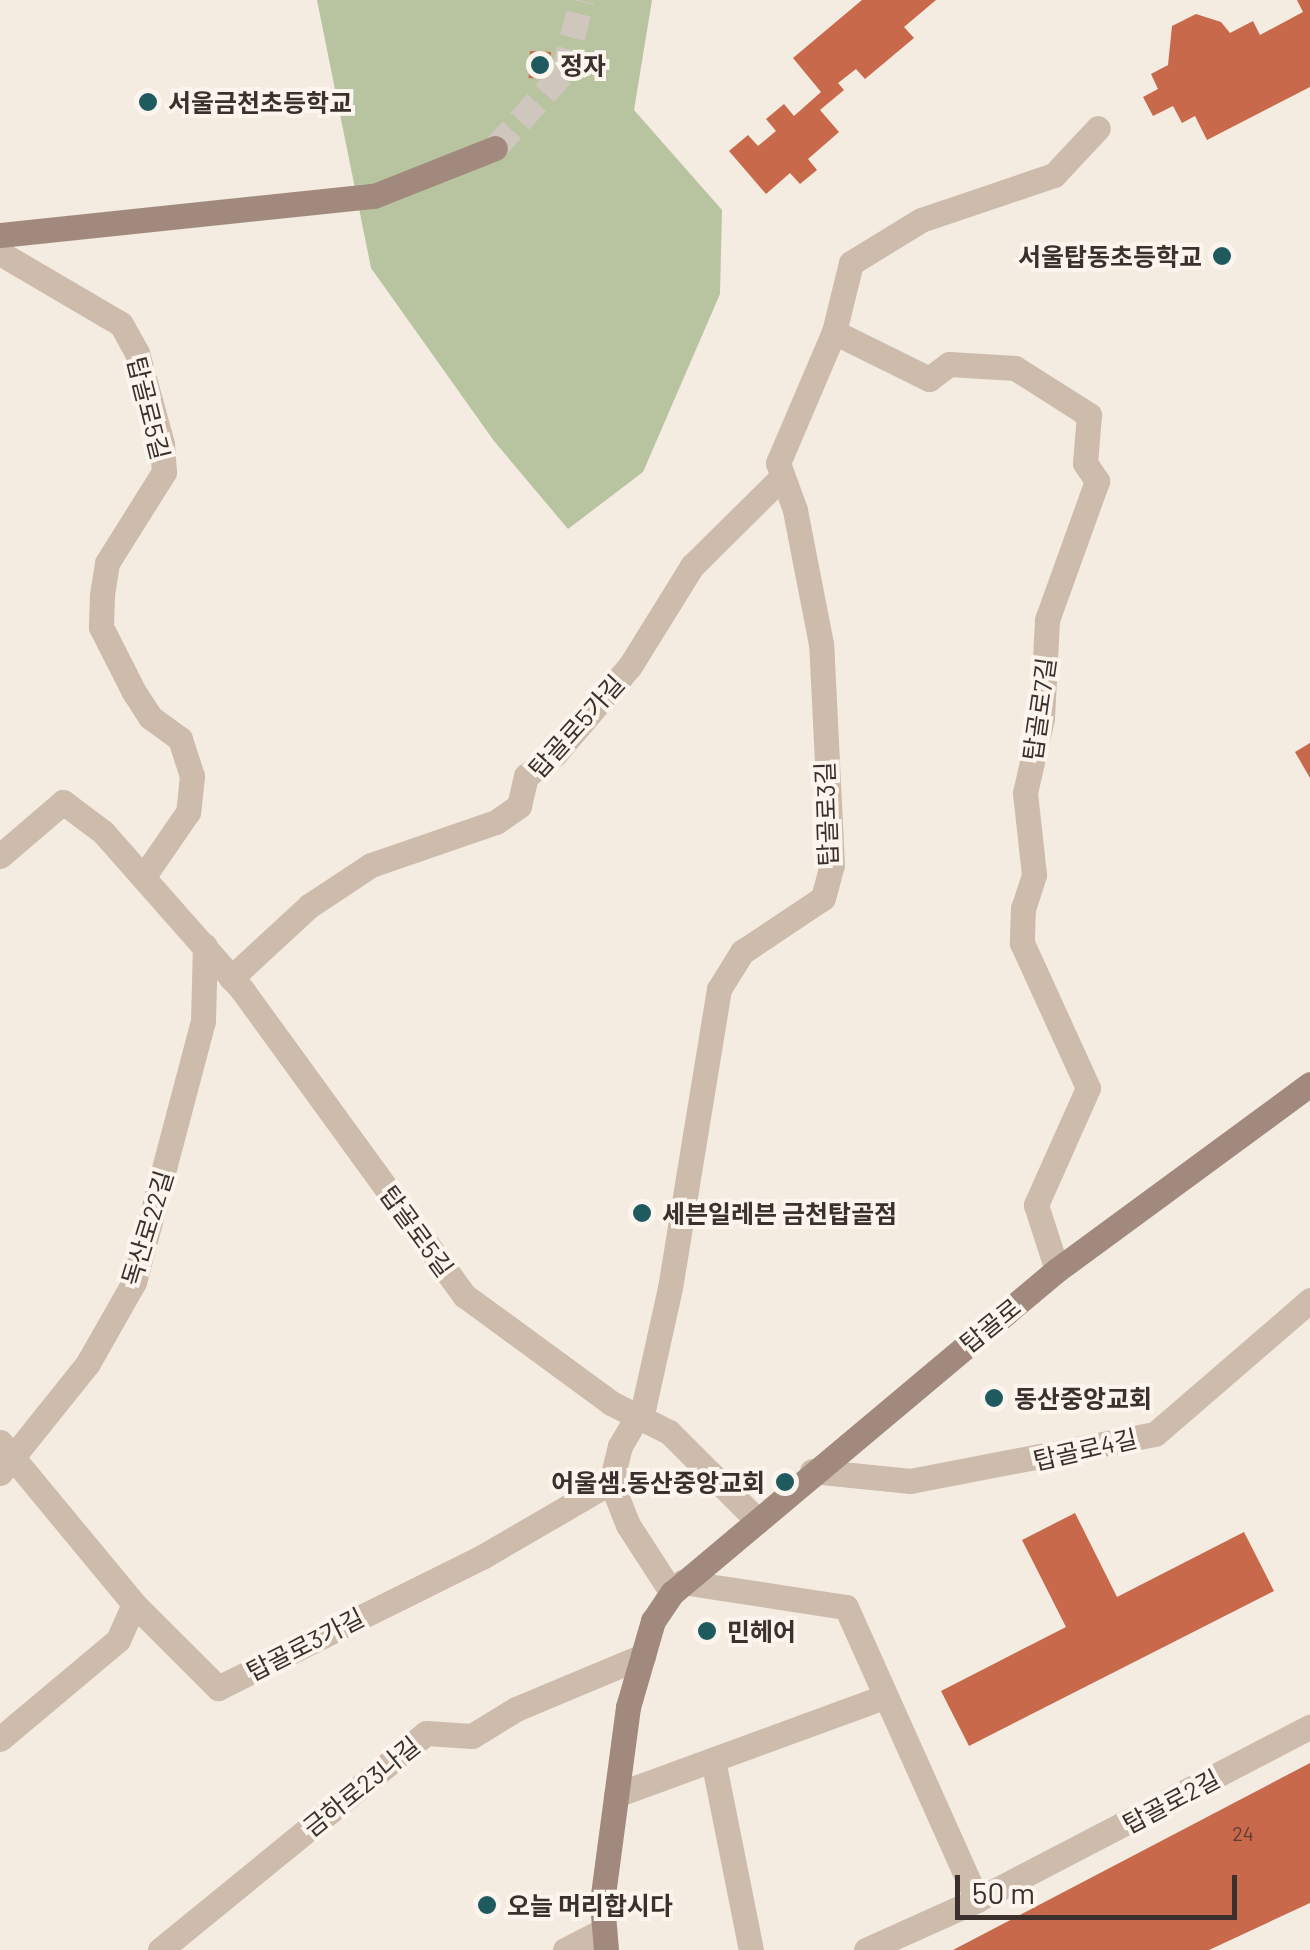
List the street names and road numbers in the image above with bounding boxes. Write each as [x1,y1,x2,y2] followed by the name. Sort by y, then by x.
[122,354,176,462] street label: 탑골로5길
[1017,656,1061,762] street label: 탑골로7길
[522,668,630,784] street label: 탑골로5가길
[809,761,843,867] street label: 탑골로3길
[115,1167,179,1289] street label: 독산로22길
[374,1180,460,1282] street label: 탑골로5길
[954,1292,1026,1358] street label: 탑골로
[1030,1422,1140,1476] street label: 탑골로4길
[241,1602,369,1686] street label: 탑골로3가길
[297,1730,425,1842] street label: 금하로23나길
[1117,1763,1225,1839] street label: 탑골로2길

